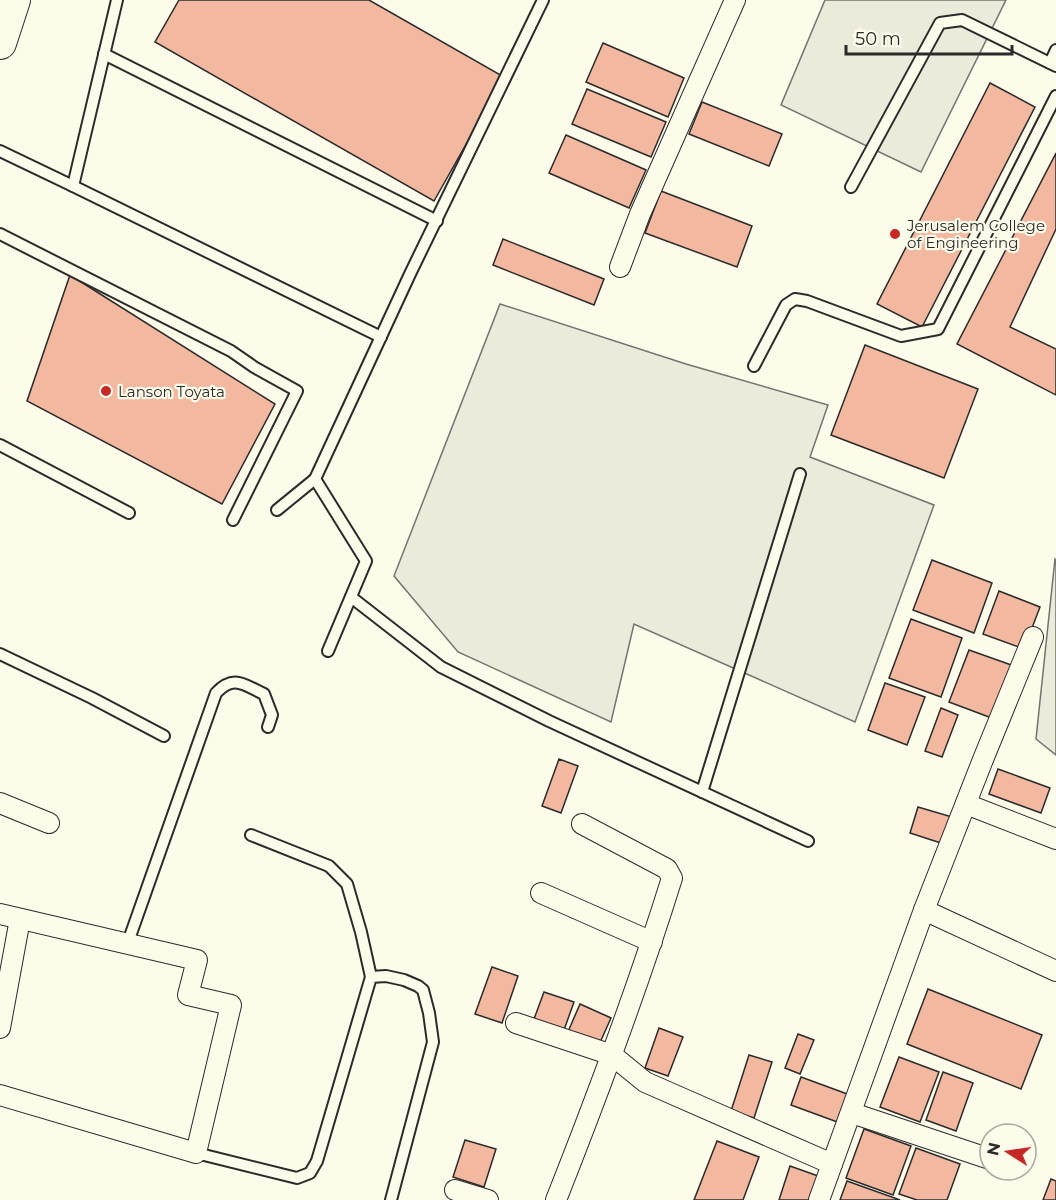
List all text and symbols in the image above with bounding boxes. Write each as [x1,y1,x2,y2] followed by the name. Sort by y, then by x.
[846,18,1012,56] scale bar
[855,28,901,50] text: 50 m
[906,216,1045,252] place label: Jerusalem College of Engineering
[888,227,902,241] marker: Jerusalem College of Engineering
[118,382,225,401] place label: Lanson Toyata
[99,384,113,398] marker: Lanson Toyata
[978,1122,1038,1182] north arrow
[983,1141,1004,1157] text: N

